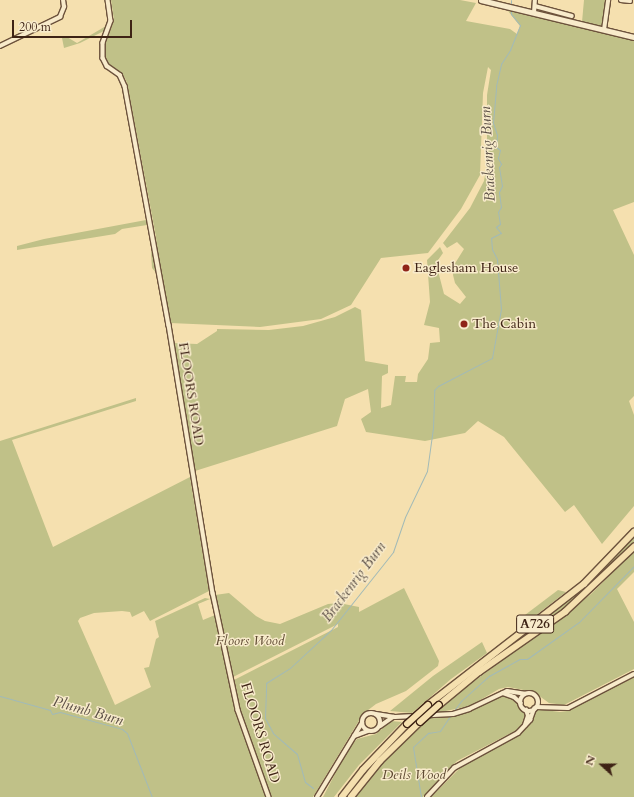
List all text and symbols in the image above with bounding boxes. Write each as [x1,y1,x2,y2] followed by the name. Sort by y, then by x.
[14,12,134,38] scale bar
[19,19,51,35] text: 200 m
[477,106,499,202] water label: Brackenrig Burn
[414,260,518,276] place label: Eaglesham House
[401,263,411,273] marker: Eaglesham House
[472,316,536,332] place label: The Cabin
[459,319,469,329] marker: The Cabin
[175,341,207,447] street label: FLOORS ROAD
[318,538,390,626] water label: Brackenrig Burn
[516,613,554,635] road number: A726
[215,633,285,649] park label: Floors Wood
[237,681,283,785] street label: FLOORS ROAD
[51,692,125,730] water label: Plumb Burn
[582,745,622,785] north arrow
[582,753,599,768] text: N
[382,767,446,783] park label: Deils Wood

